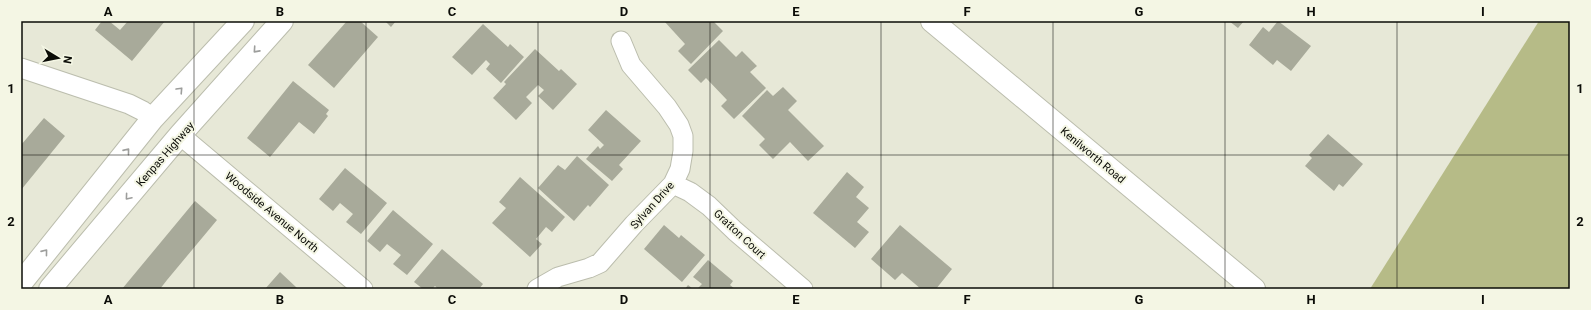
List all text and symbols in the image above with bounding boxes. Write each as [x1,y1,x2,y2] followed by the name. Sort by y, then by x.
[104,4,113,19] text: A
[276,4,284,19] text: B
[448,4,457,19] text: C
[620,4,628,19] text: D
[792,4,800,19] text: E
[963,4,971,19] text: F
[1135,4,1144,19] text: G
[1306,4,1316,19] text: H
[1481,4,1485,19] text: I
[38,38,78,78] north arrow
[253,45,261,53] one-way arrow
[60,55,74,65] text: N
[7,81,15,96] text: 1
[1576,81,1584,96] text: 1
[175,87,183,95] one-way arrow
[134,119,197,189] street label: Kenpas Highway
[1058,125,1128,186] street label: Kenilworth Road
[122,148,129,155] one-way arrow
[222,169,321,255] street label: Woodside Avenue North
[628,179,677,232] street label: Sylvan Drive
[125,193,132,200] one-way arrow
[711,207,769,262] street label: Gratton Court
[7,214,15,229] text: 2
[1576,214,1584,229] text: 2
[41,250,48,257] one-way arrow
[104,292,113,307] text: A
[276,292,284,307] text: B
[448,292,457,307] text: C
[620,292,628,307] text: D
[792,292,800,307] text: E
[963,292,971,307] text: F
[1135,292,1144,307] text: G
[1306,292,1316,307] text: H
[1481,292,1485,307] text: I

